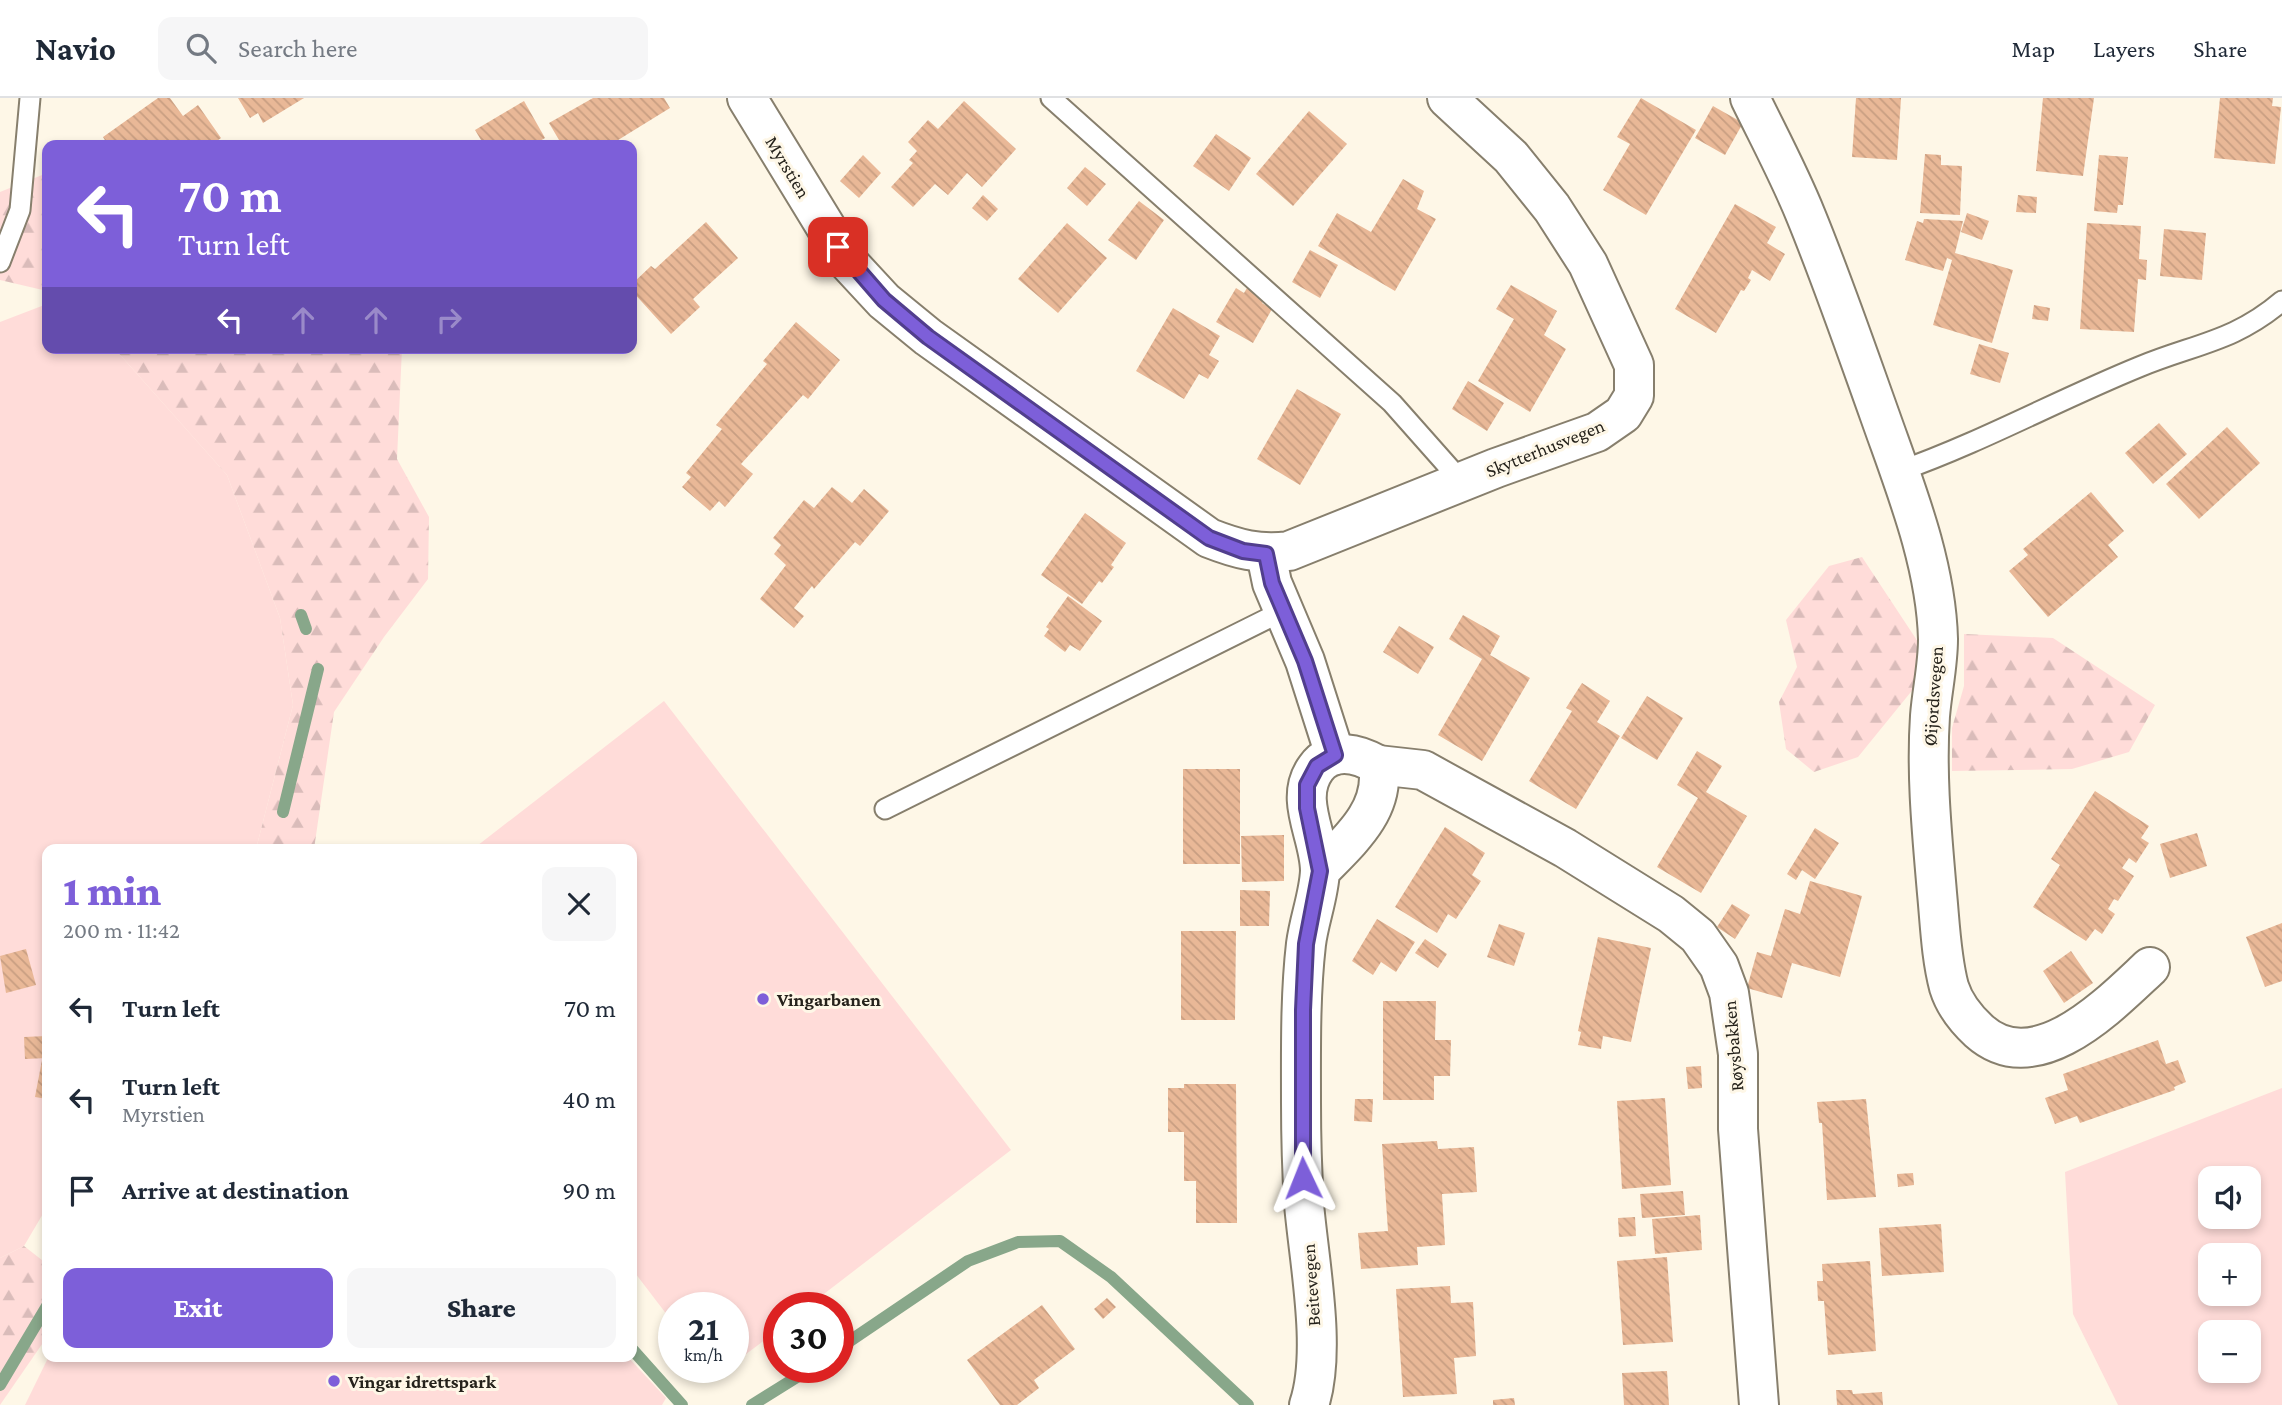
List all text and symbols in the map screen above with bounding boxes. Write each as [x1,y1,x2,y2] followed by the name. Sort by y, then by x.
[158,17,648,80] search box
[182,29,220,67] icon: search
[35,30,116,67] text: Navio
[238,34,357,63] text: Search here
[2011,35,2055,62] text: Map
[2093,35,2155,62] text: Layers
[2193,35,2247,62] text: Share
[761,132,815,202] street label: Myrstien
[63,168,154,259] icon: left
[178,168,282,223] text: 70 m
[808,217,868,277] pin
[178,226,289,262] text: Turn left
[819,228,857,266] icon: arrive
[211,301,249,339] icon: left
[284,301,322,339] icon: ahead
[357,301,395,339] icon: ahead
[430,301,468,339] icon: right
[1483,415,1607,481] street label: Skytterhusvegen
[1919,645,1948,747] street label: Øijordsvegen
[63,867,161,914] text: 1 min
[542,867,616,941] button: close
[63,917,180,943] text: 200 m · 11:42
[776,989,881,1010] place label: Vingarbanen
[63,990,101,1028] icon: left
[755,991,771,1007] marker: Vingarbanen
[122,994,220,1023] text: Turn left
[564,994,616,1023] text: 70 m
[1719,1000,1747,1092] street label: Røysbakken
[122,1072,220,1101] text: Turn left
[63,1081,101,1119] icon: left
[562,1085,616,1114] text: 40 m
[122,1101,205,1127] text: Myrstien
[1266,1141,1340,1215] position arrow
[2198,1166,2261,1383] map controls
[2198,1166,2261,1229] button: sound
[63,1172,101,1210] icon: arrive
[122,1176,349,1205] text: Arrive at destination
[562,1176,616,1205] text: 90 m
[1298,1243,1324,1327] street label: Beitevegen
[2198,1243,2261,1306] button: +
[63,1268,333,1348] button: Exit
[347,1268,616,1348] button: Share
[763,1292,854,1383] speed limit sign: 30
[688,1309,719,1348] text: 21
[2198,1320,2261,1383] button: −
[684,1345,723,1365] text: km/h
[347,1371,497,1392] place label: Vingar idrettspark
[326,1373,342,1389] marker: Vingar idrettspark

